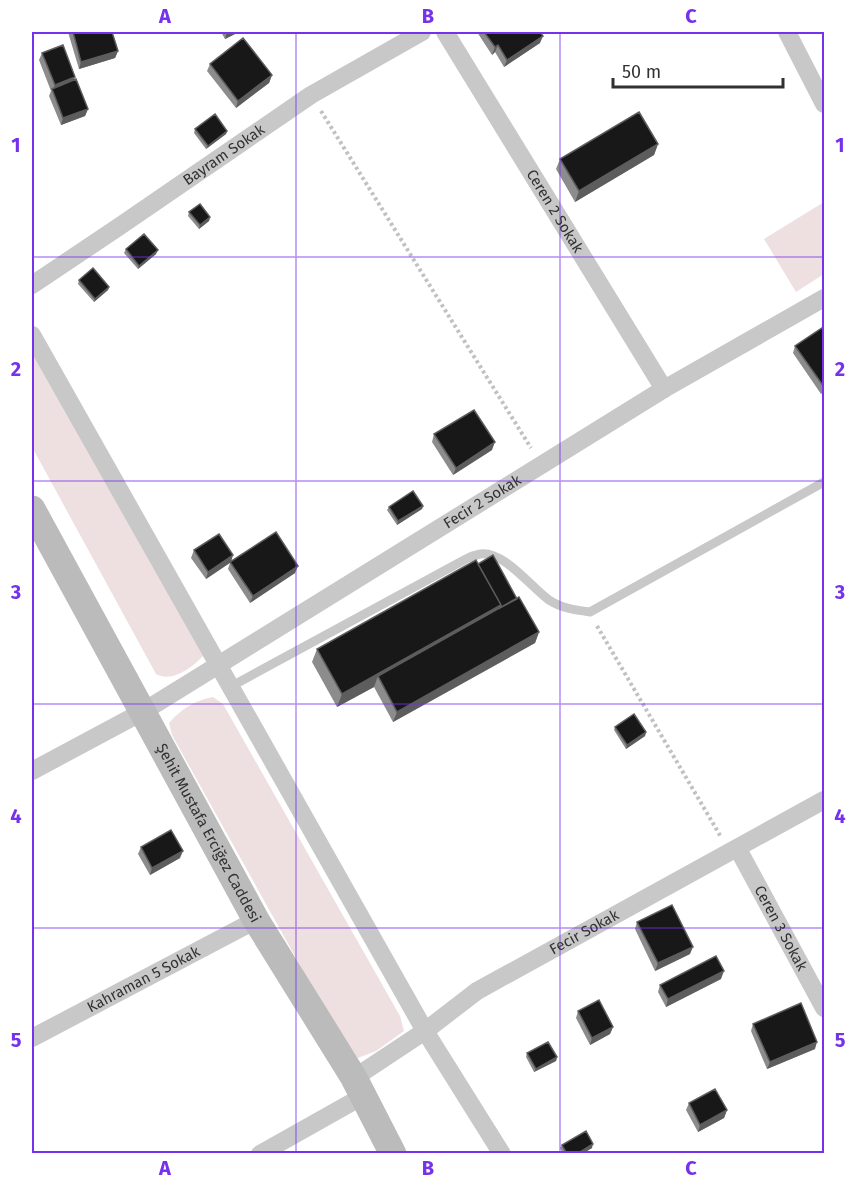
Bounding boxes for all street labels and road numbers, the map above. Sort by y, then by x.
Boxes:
street label: Bayram Sokak [180,120,268,189]
street label: Ceren 2 Sokak [522,166,587,256]
street label: Fecir 2 Sokak [440,471,525,532]
street label: Şehit Mustafa Erciğez Caddesi [153,740,265,926]
street label: Ceren 3 Sokak [750,882,811,974]
street label: Fecir Sokak [546,906,622,958]
street label: Kahraman 5 Sokak [84,942,203,1016]

